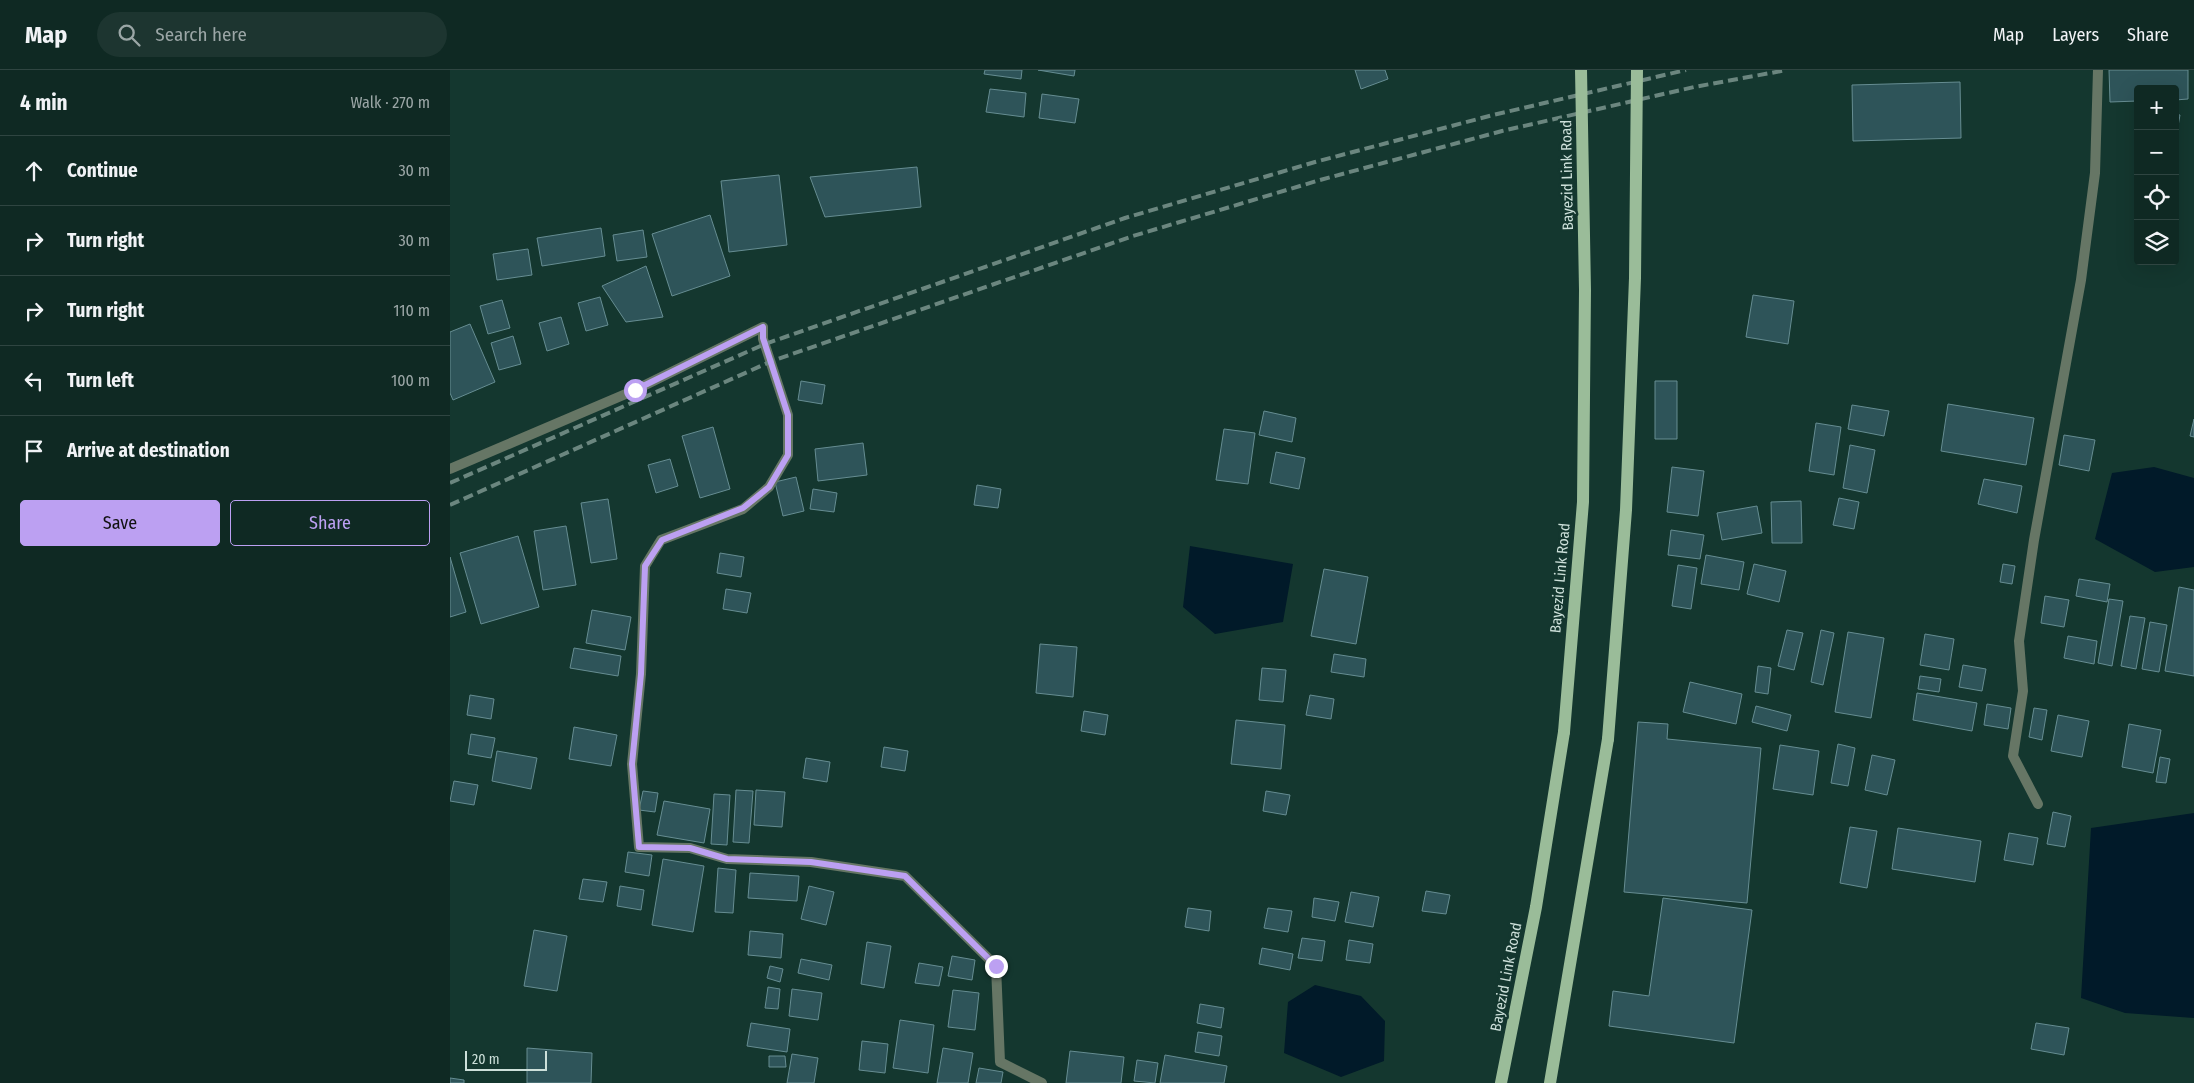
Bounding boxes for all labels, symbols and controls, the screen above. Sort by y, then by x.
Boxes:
search box [97,12,447,57]
text: Map [25,21,67,49]
icon: search [115,21,143,49]
text: Search here [155,23,247,46]
text: Map [1993,24,2024,46]
text: Layers [2052,24,2099,46]
text: Share [2127,24,2169,46]
map controls [2134,85,2179,265]
button: + [2134,85,2179,130]
text: 4 min [20,90,68,116]
text: Walk · 270 m [351,93,430,112]
street label: Bayezid Link Road [1557,120,1577,230]
button: − [2134,130,2179,175]
icon: ahead [20,157,48,185]
text: Continue [67,159,138,182]
text: 30 m [398,161,430,180]
button: locate [2134,175,2179,220]
button: layers [2134,220,2179,265]
icon: right [20,227,48,255]
text: Turn right [67,229,144,252]
text: 30 m [398,231,430,250]
icon: right [20,297,48,325]
text: Turn right [67,299,144,322]
text: 110 m [393,301,430,320]
icon: left [20,367,48,395]
text: Turn left [67,369,134,392]
text: 100 m [391,371,430,390]
route start [624,379,647,402]
icon: arrive [20,437,48,465]
text: Arrive at destination [67,439,230,462]
button: Save [20,500,220,546]
button: Share [230,500,430,546]
street label: Bayezid Link Road [1546,522,1574,634]
street label: Bayezid Link Road [1487,921,1525,1033]
route end [985,955,1008,978]
scale bar [465,1048,548,1071]
text: 20 m [472,1051,500,1068]

